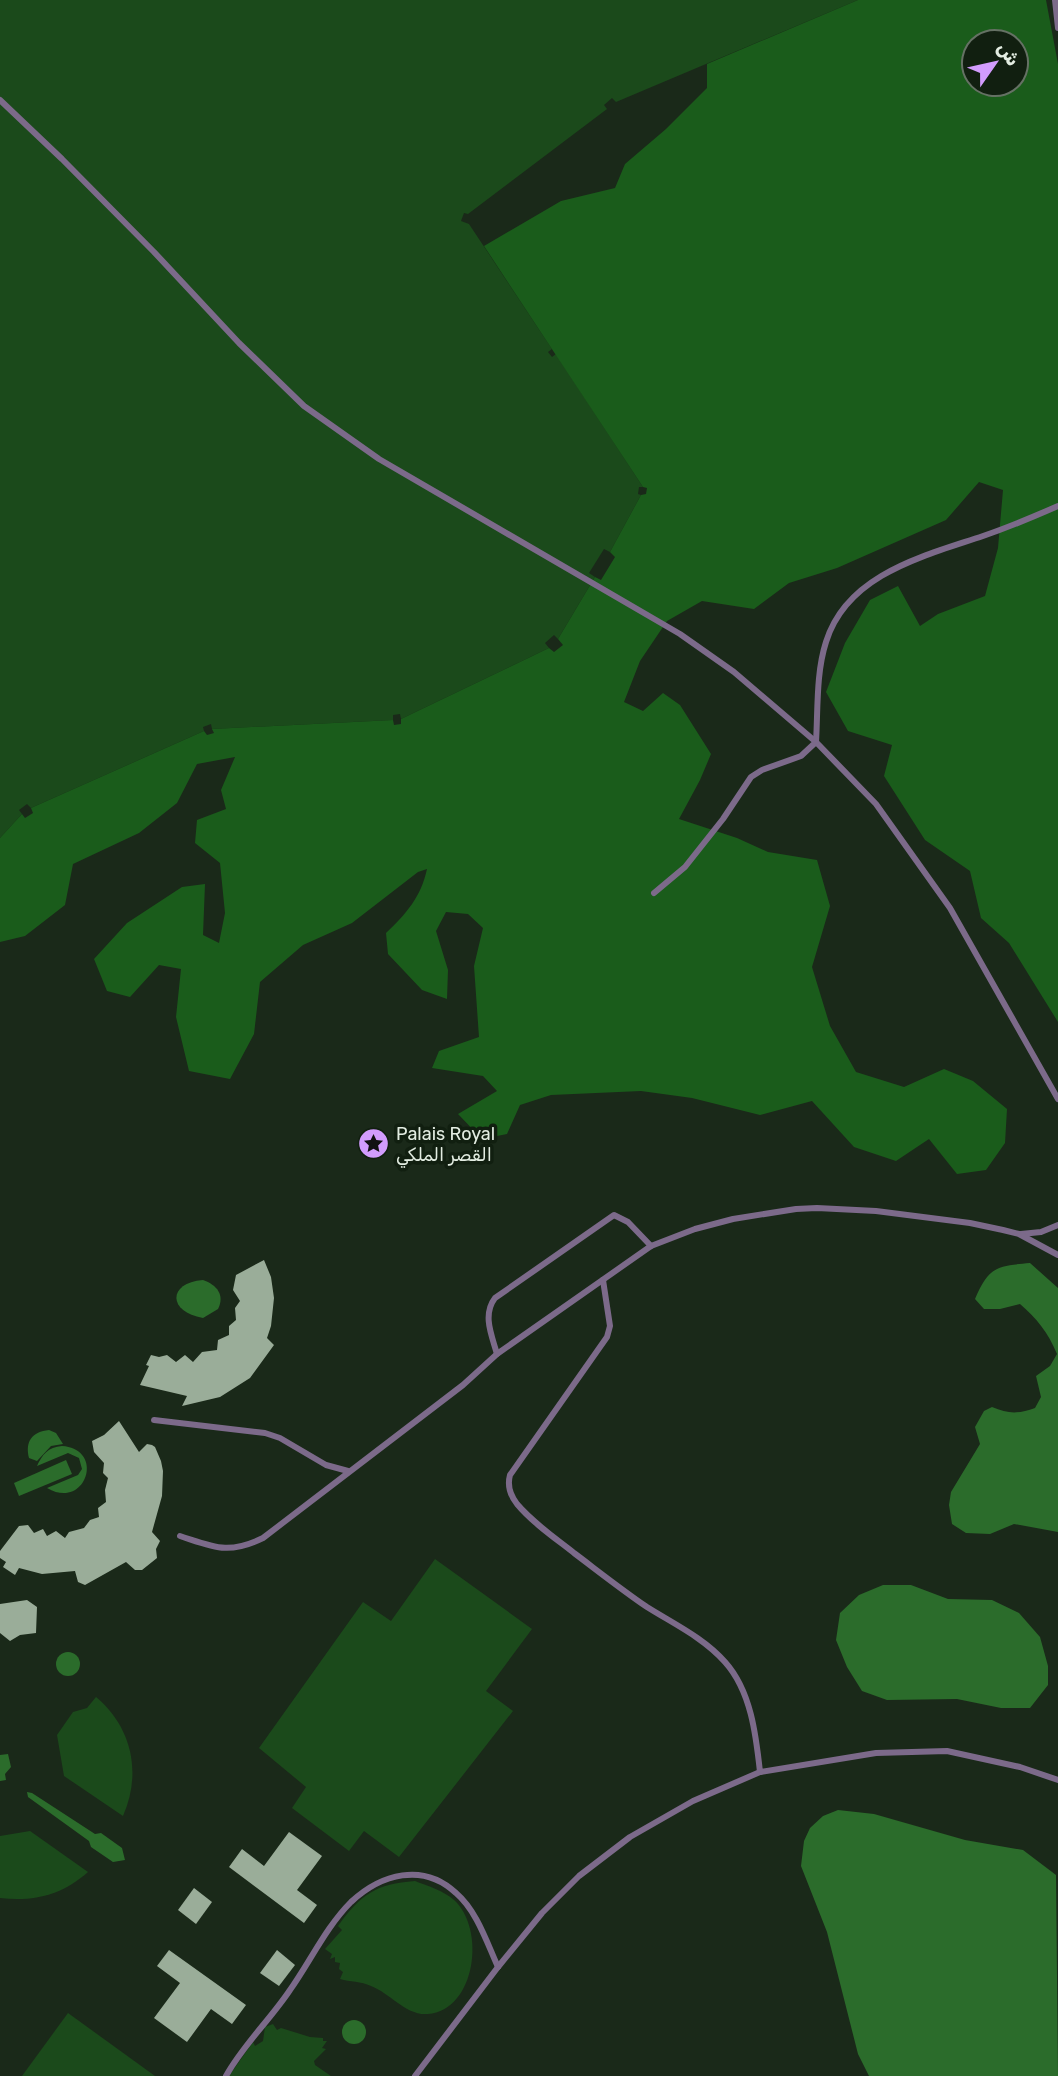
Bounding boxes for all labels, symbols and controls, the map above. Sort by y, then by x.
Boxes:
north arrow [960,28,1030,98]
text: ش [992,37,1025,70]
place label: Palais Royal القصر الملكي [396,1123,495,1168]
place icon: Palais Royal القصر الملكي [356,1127,390,1161]

